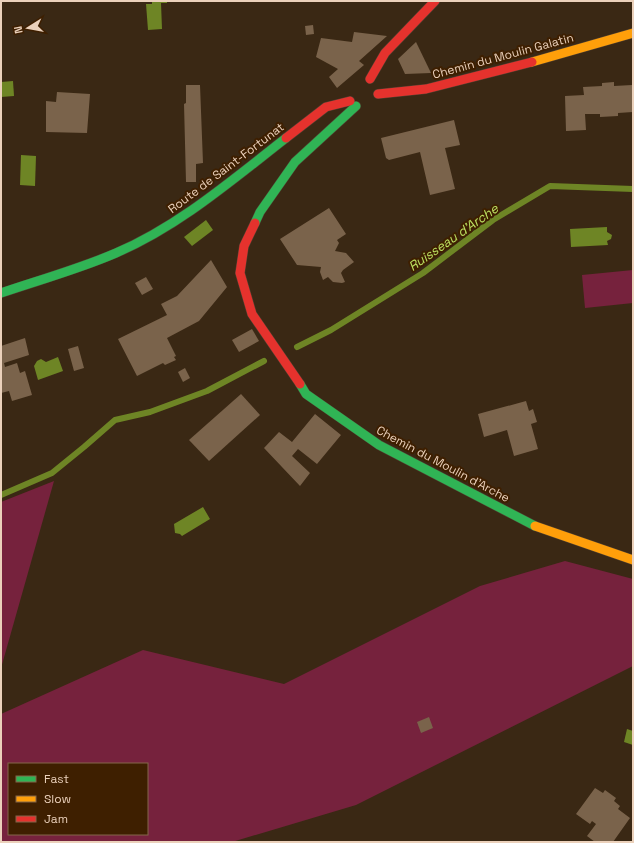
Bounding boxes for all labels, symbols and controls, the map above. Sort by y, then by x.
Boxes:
north arrow [8,8,48,48]
text: N [11,25,26,35]
street label: Chemin du Moulin Galatin [431,29,575,83]
street label: Route de Saint-Fortunat [165,119,287,217]
water label: Ruisseau d'Arche [405,199,503,275]
street label: Chemin du Moulin d'Arche [374,422,512,506]
legend [8,763,148,835]
text: Fast [44,771,69,787]
text: Slow [44,791,71,807]
text: Jam [44,811,68,827]

